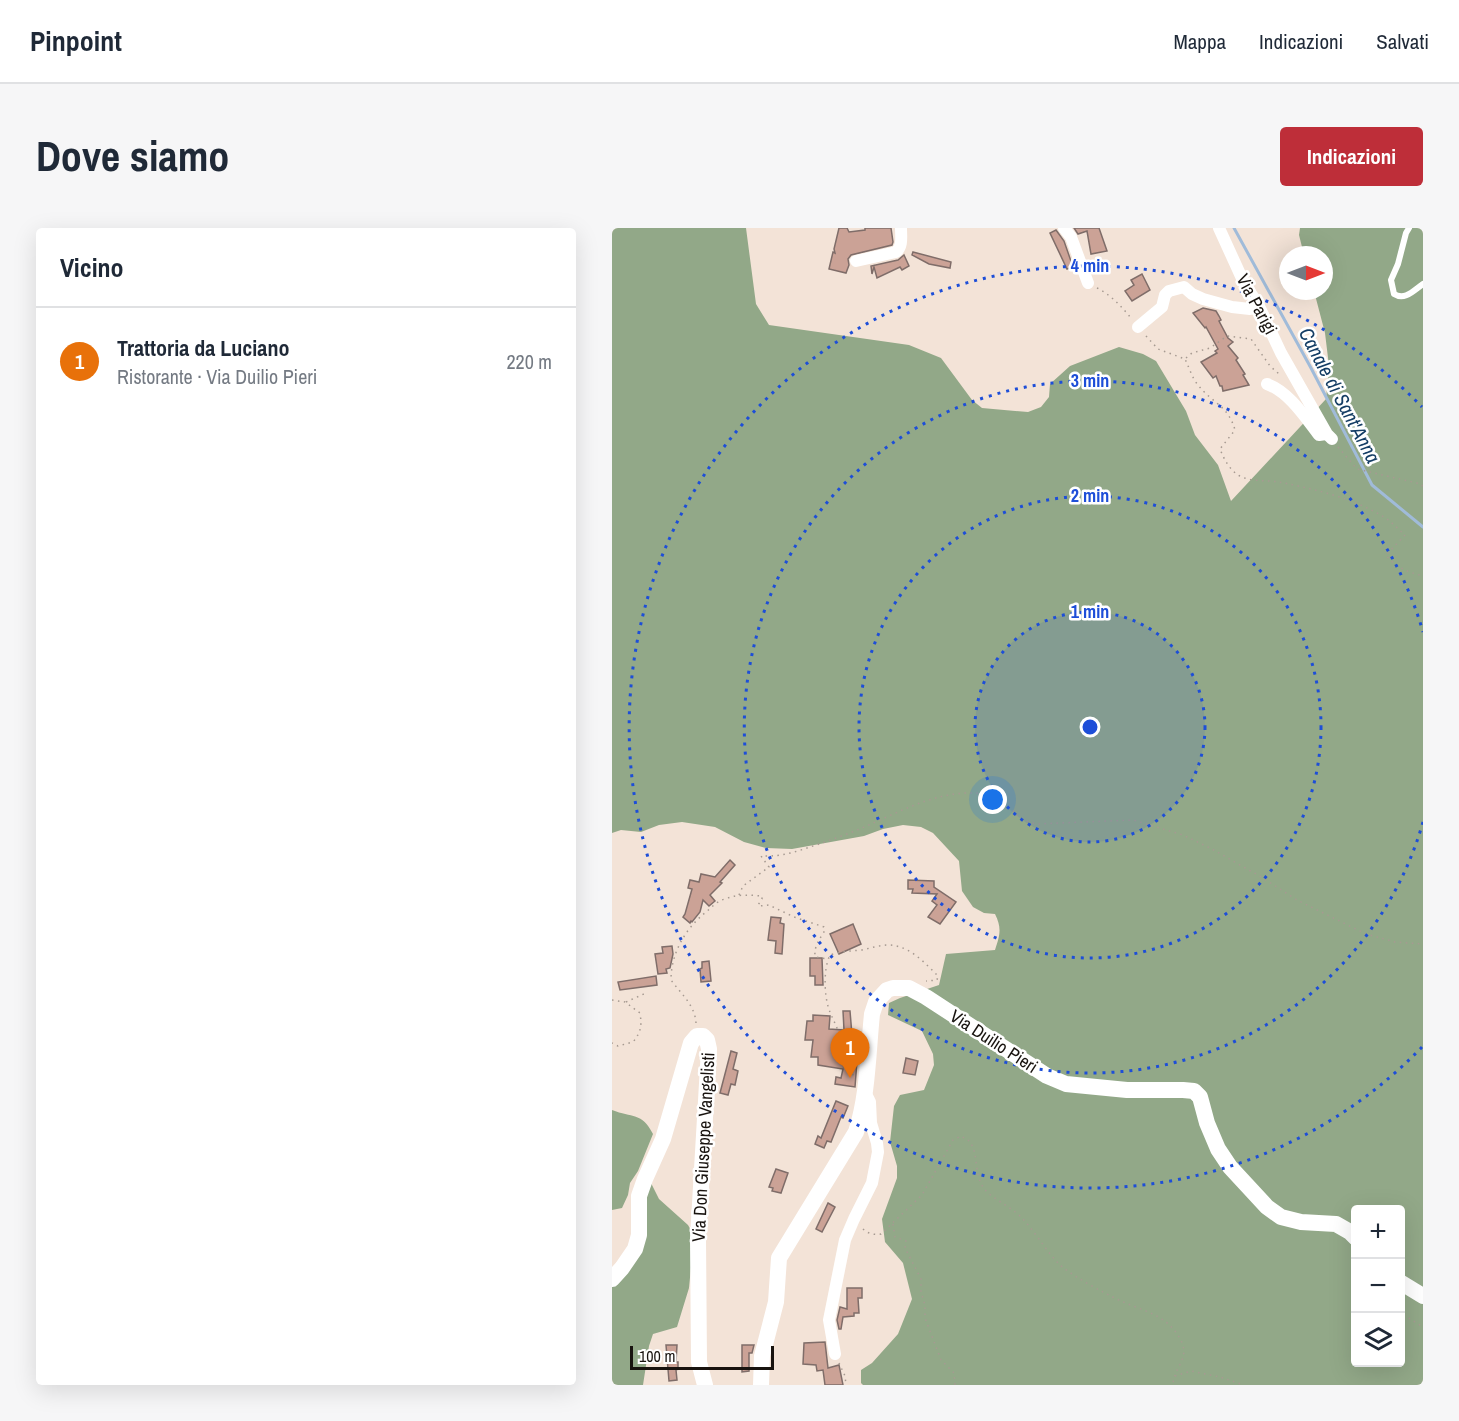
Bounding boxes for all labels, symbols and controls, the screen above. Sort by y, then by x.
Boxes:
text: Pinpoint [30,22,122,60]
text: Mappa [1173,27,1226,56]
text: Indicazioni [1259,27,1343,56]
text: Salvati [1376,27,1429,56]
button: Indicazioni [1280,127,1423,186]
text: Dove siamo [36,128,229,184]
north arrow [1279,246,1333,300]
text: Vicino [60,250,124,285]
text: 4 min [1071,253,1109,278]
street label: Via Parigi [1231,269,1283,339]
water label: Canale di Sant'Anna [1293,322,1387,468]
text: Trattoria da Luciano [117,333,289,363]
text: 1 [75,348,84,375]
text: 220 m [506,348,552,375]
text: Ristorante · Via Duilio Pieri [117,363,317,390]
text: 3 min [1071,368,1109,393]
text: 2 min [1071,483,1109,508]
text: 1 min [1071,599,1109,624]
centre of rings [1080,717,1100,737]
your location [978,785,1007,814]
street label: Via Duilio Pieri [945,1003,1043,1079]
pin: 1 [830,1028,870,1078]
street label: Via Don Giuseppe Vangelisti [686,1052,720,1242]
map controls [1351,1205,1405,1367]
button: + [1351,1205,1405,1259]
button: − [1351,1259,1405,1313]
button: layers [1351,1313,1405,1367]
scale bar [630,1343,774,1370]
text: 100 m [639,1345,675,1367]

